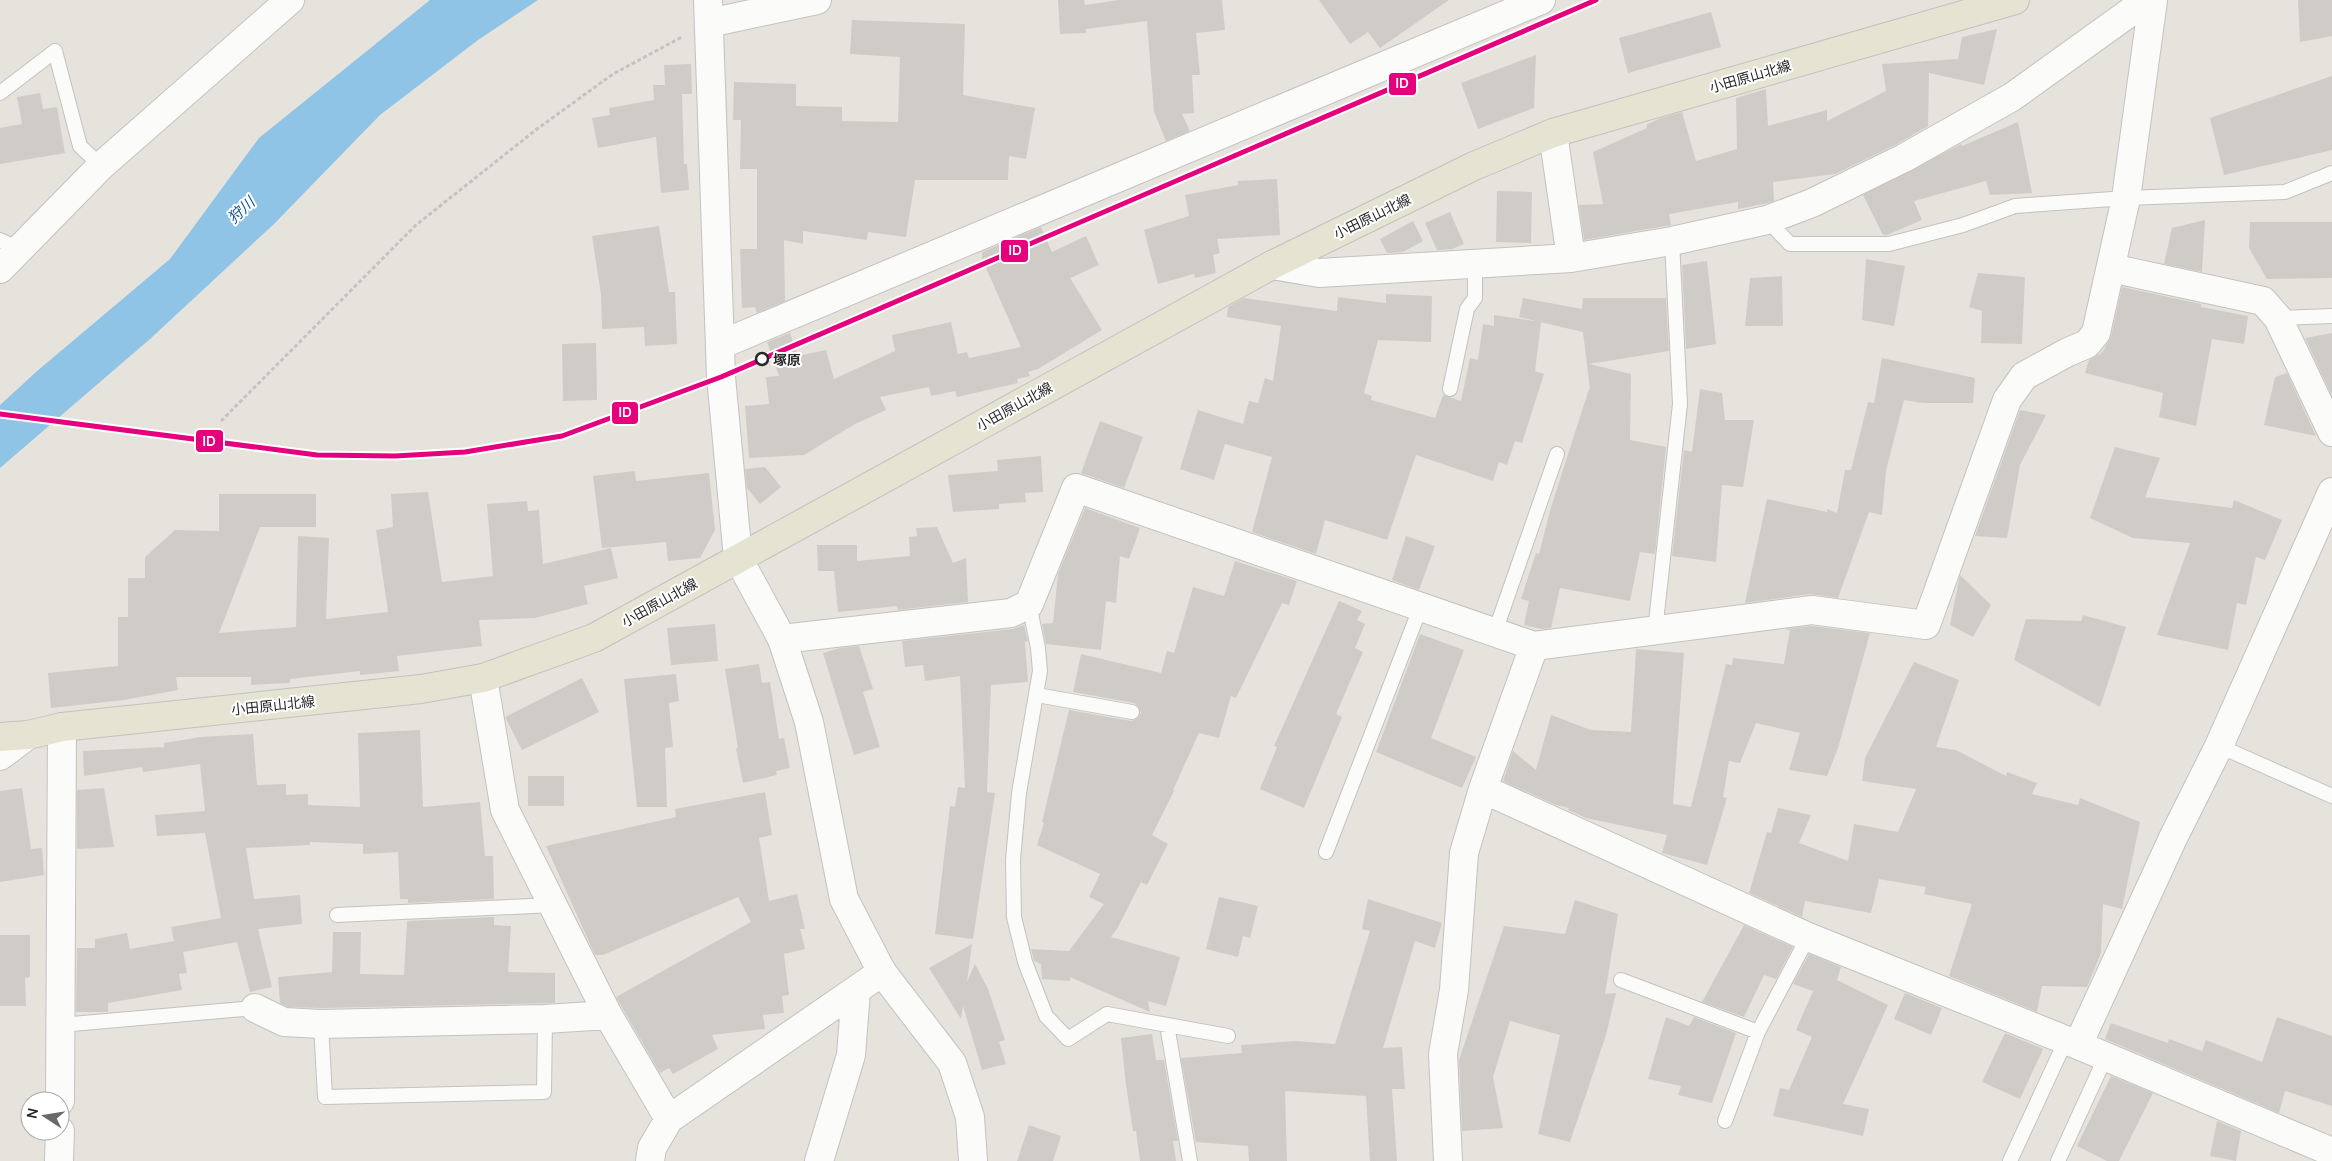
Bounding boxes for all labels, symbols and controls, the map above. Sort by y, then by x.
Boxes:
street label: 小田原山北線 [1707,55,1793,97]
line badge: ID [1388,72,1417,96]
text: ID [1395,73,1409,92]
street label: 小田原山北線 [1330,189,1414,243]
water label: 狩川 [223,191,261,228]
line badge: ID [1000,239,1029,263]
text: ID [1008,240,1022,259]
place label: 塚原 [773,350,801,369]
marker: 塚原 [755,352,769,366]
street label: 小田原山北線 [973,377,1055,435]
line badge: ID [611,401,639,425]
text: ID [618,402,632,421]
line badge: ID [195,429,224,453]
text: ID [202,431,216,450]
street label: 小田原山北線 [618,573,700,631]
street label: 小田原山北線 [230,691,316,719]
north arrow [20,1091,70,1141]
text: N [21,1106,42,1120]

